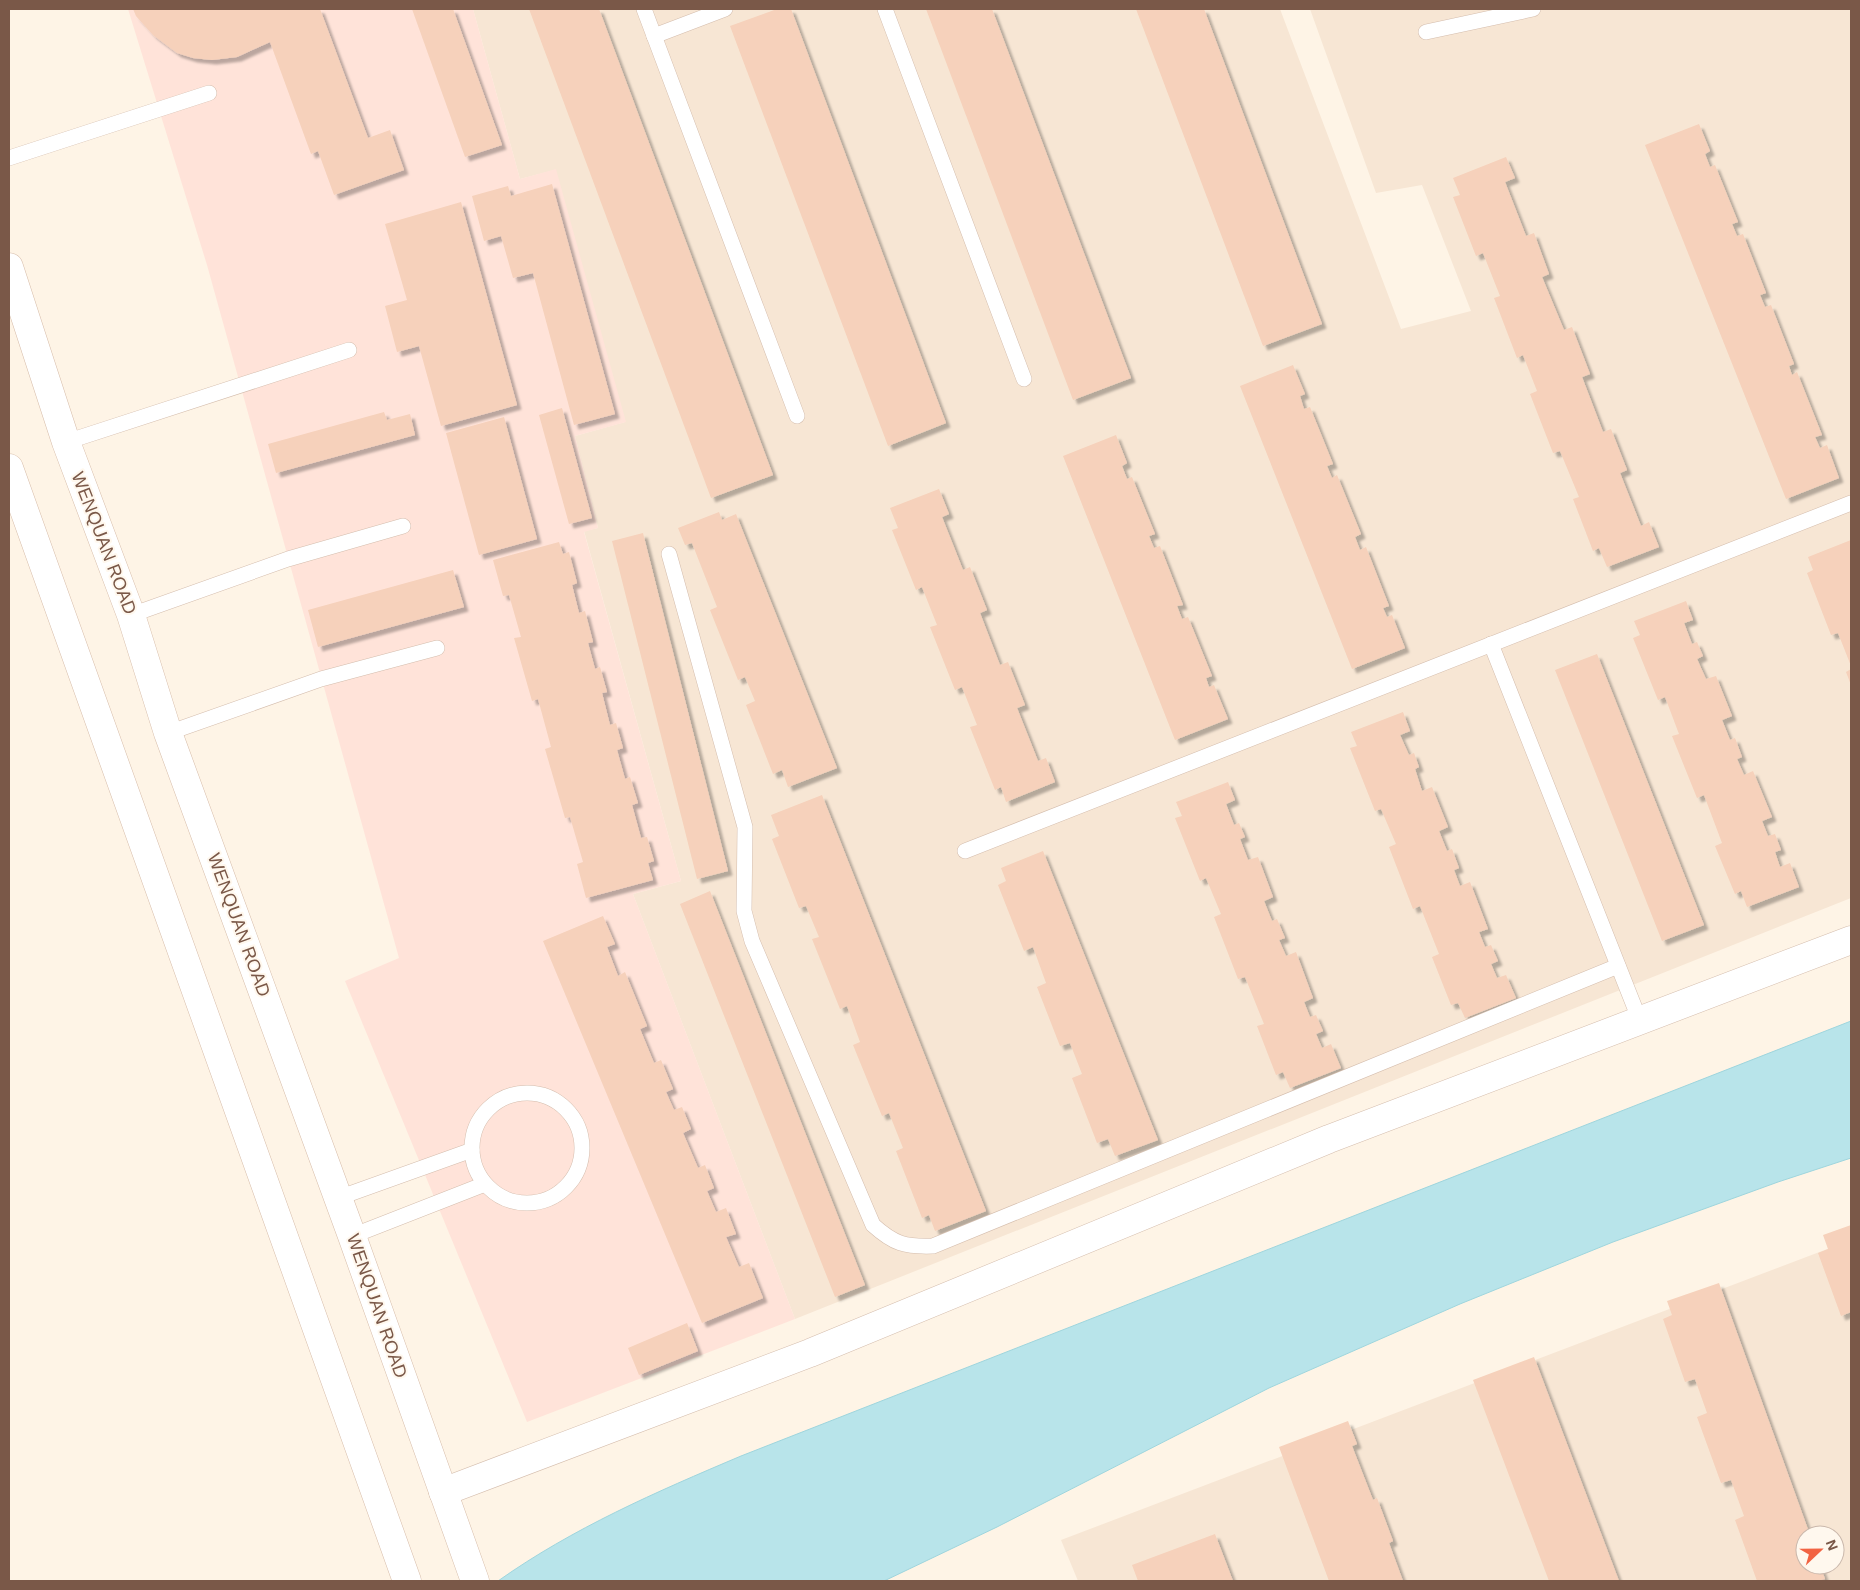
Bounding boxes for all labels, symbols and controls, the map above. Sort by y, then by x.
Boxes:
street label: WENQUAN ROAD [68,469,140,617]
street label: WENQUAN ROAD [204,851,274,999]
street label: WENQUAN ROAD [343,1231,411,1381]
north arrow [1795,1525,1845,1575]
text: N [1823,1537,1841,1553]

